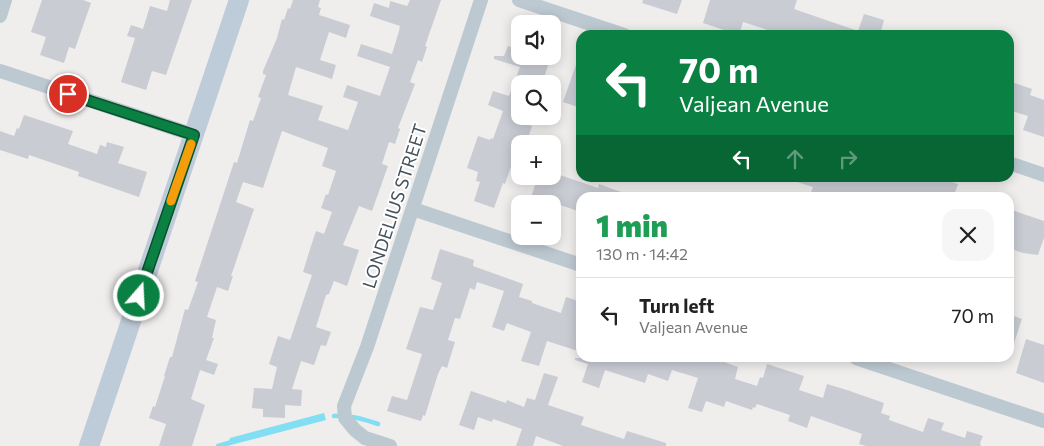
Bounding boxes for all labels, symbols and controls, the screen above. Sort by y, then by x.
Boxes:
map controls [511,15,561,245]
button: sound [511,15,561,65]
text: 70 m [679,47,759,90]
icon: left [596,50,661,115]
pin [47,73,89,115]
button: search [511,75,561,125]
icon: arrive [54,80,82,108]
text: Valjean Avenue [679,90,829,117]
street label: LONDELIUS STREET [357,121,431,291]
button: + [511,135,561,185]
icon: left [728,145,756,173]
icon: ahead [781,145,809,173]
icon: right [834,145,862,173]
button: − [511,195,561,245]
text: 1 min [596,206,668,243]
button: close [942,209,994,261]
text: 130 m · 14:42 [596,244,688,263]
position arrow [112,269,164,321]
text: Turn left [639,294,714,317]
icon: left [596,301,624,329]
text: 70 m [951,304,994,327]
text: Valjean Avenue [639,317,748,336]

